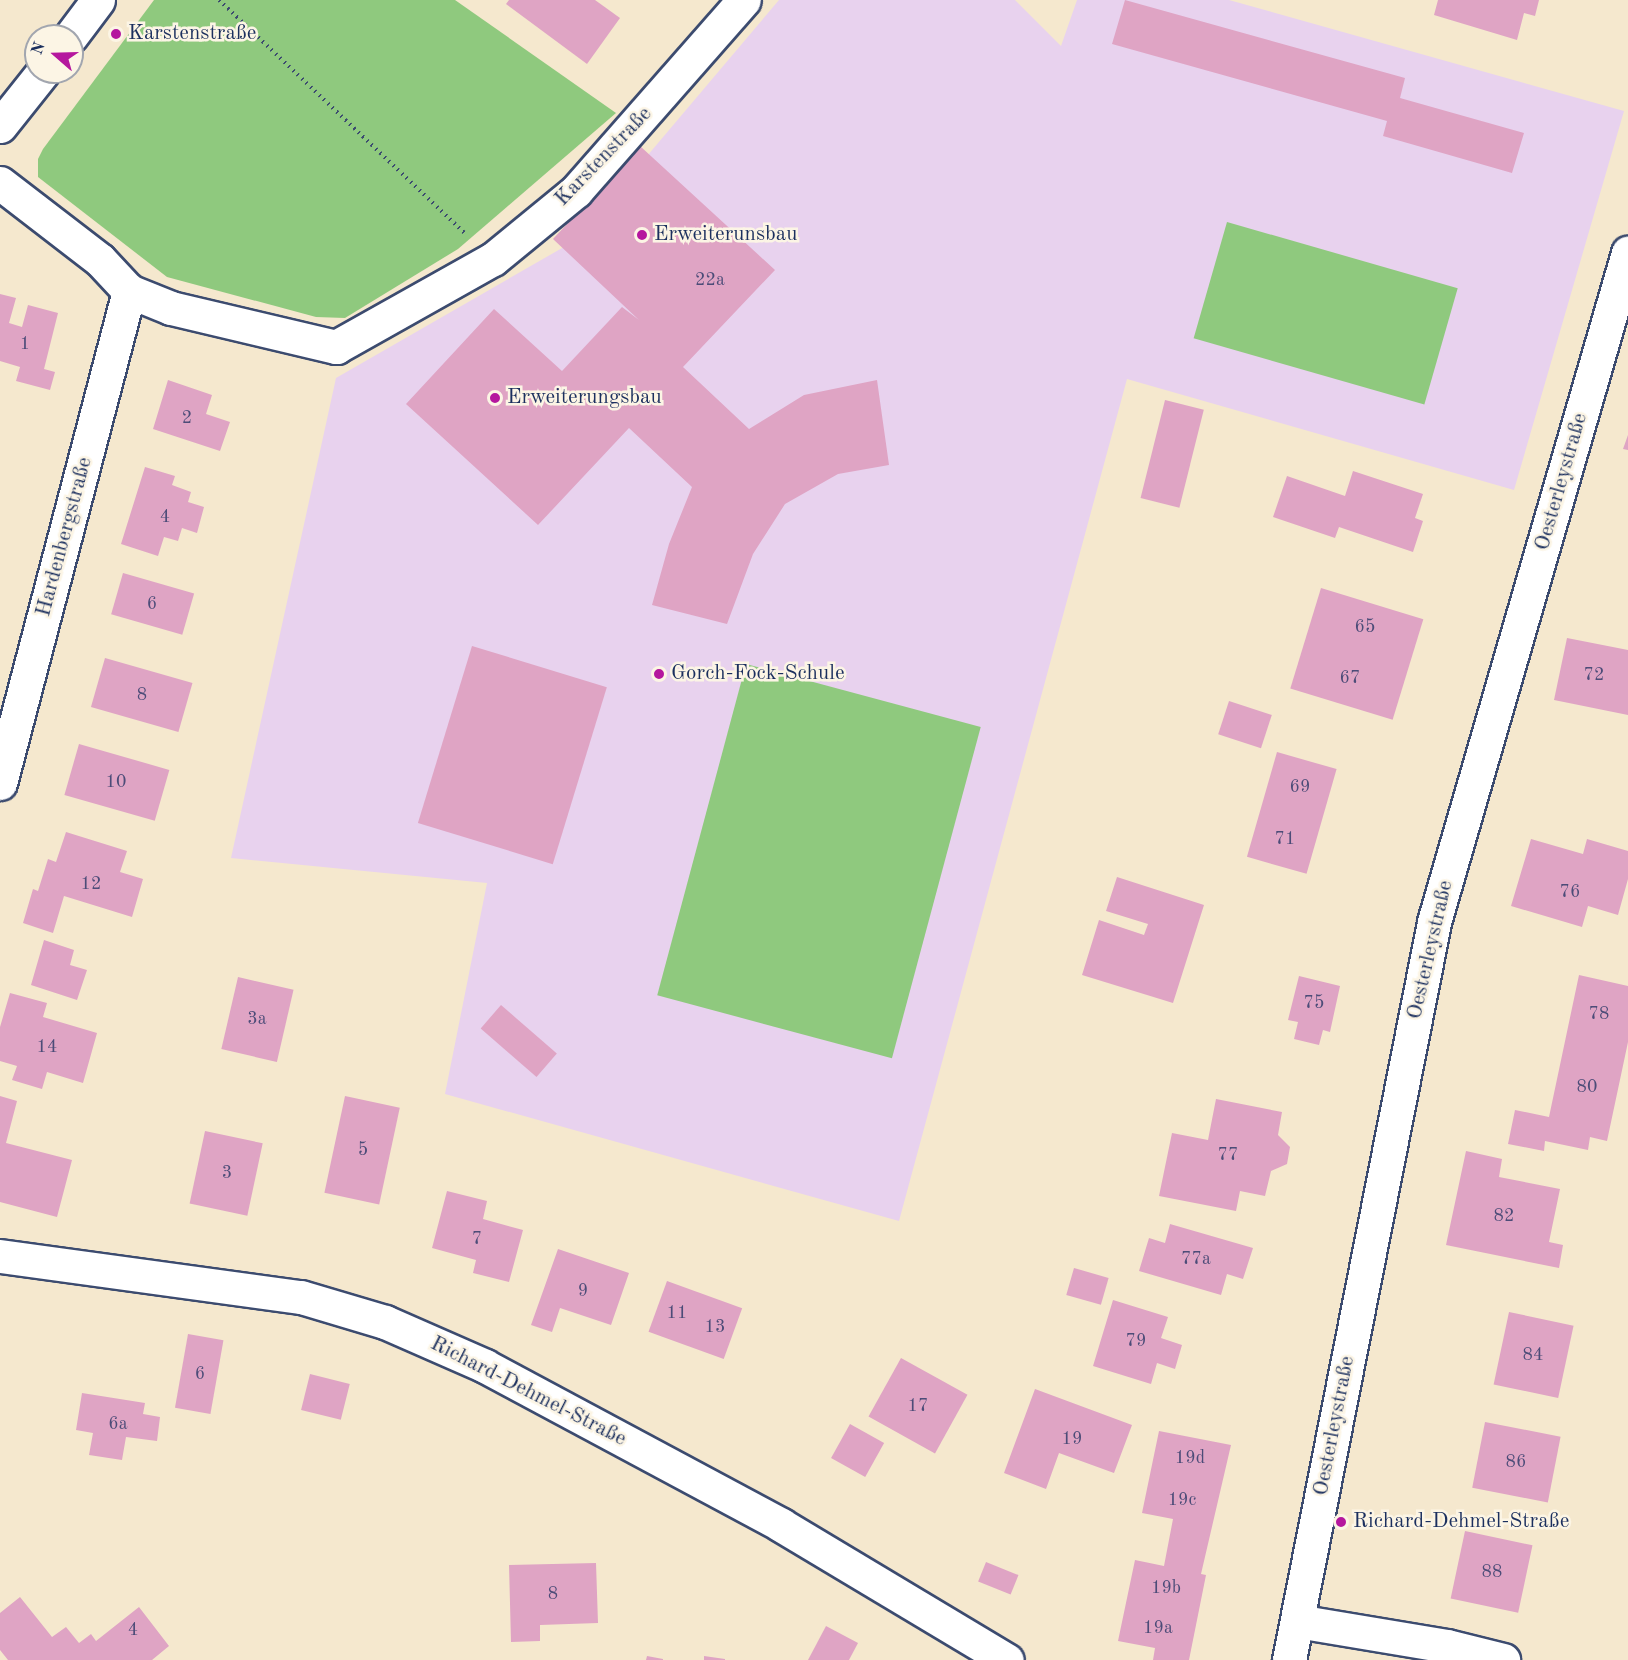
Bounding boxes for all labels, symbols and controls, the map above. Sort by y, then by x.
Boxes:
place label: Karstenstraße [128,21,256,47]
north arrow [24,24,84,84]
marker: Karstenstraße [109,27,123,41]
text: N [29,40,49,57]
street label: Karstenstraße [550,102,658,212]
place label: Erweiterunsbau [654,222,797,248]
marker: Erweiterunsbau [635,228,649,242]
house number: 22a [695,269,725,291]
house number: 1 [20,333,30,355]
place label: Erweiterungsbau [507,385,662,411]
marker: Erweiterungsbau [488,391,502,405]
house number: 2 [182,407,192,429]
street label: Oesterleystraße [1530,410,1594,554]
street label: Hardenbergstraße [32,455,98,619]
house number: 4 [160,506,170,528]
house number: 6 [147,593,157,615]
house number: 65 [1355,616,1375,638]
place label: Gorch-Fock-Schule [671,661,845,687]
house number: 72 [1584,664,1604,686]
marker: Gorch-Fock-Schule [652,667,666,681]
house number: 67 [1340,667,1360,689]
house number: 8 [137,684,147,706]
house number: 10 [106,771,126,793]
house number: 69 [1290,776,1310,798]
house number: 71 [1275,828,1295,850]
house number: 12 [81,873,101,895]
street label: Oesterleystraße [1403,878,1459,1022]
house number: 76 [1560,881,1580,903]
house number: 75 [1304,992,1324,1014]
house number: 78 [1589,1003,1609,1025]
house number: 3a [247,1008,267,1030]
house number: 14 [37,1036,57,1058]
house number: 80 [1577,1076,1597,1098]
house number: 5 [358,1139,368,1161]
house number: 77 [1218,1144,1238,1166]
house number: 3 [222,1162,232,1184]
house number: 82 [1494,1205,1514,1227]
house number: 7 [472,1228,482,1250]
house number: 77a [1181,1248,1211,1270]
house number: 9 [578,1280,588,1302]
house number: 11 [667,1302,687,1324]
house number: 13 [705,1316,725,1338]
house number: 79 [1126,1330,1146,1352]
street label: Richard-Dehmel-Straße [426,1332,630,1452]
house number: 84 [1523,1344,1543,1366]
street label: Oesterleystraße [1309,1354,1361,1498]
house number: 6 [195,1363,205,1385]
house number: 17 [908,1395,928,1417]
house number: 6a [108,1413,128,1435]
house number: 19 [1062,1428,1082,1450]
house number: 19d [1175,1447,1205,1469]
house number: 86 [1506,1451,1526,1473]
house number: 19c [1168,1489,1196,1511]
place label: Richard-Dehmel-Straße [1353,1509,1569,1535]
marker: Richard-Dehmel-Straße [1334,1515,1348,1529]
house number: 88 [1482,1561,1502,1583]
house number: 19b [1151,1577,1181,1599]
house number: 8 [548,1583,558,1605]
house number: 19a [1143,1617,1173,1639]
house number: 4 [128,1619,138,1641]

